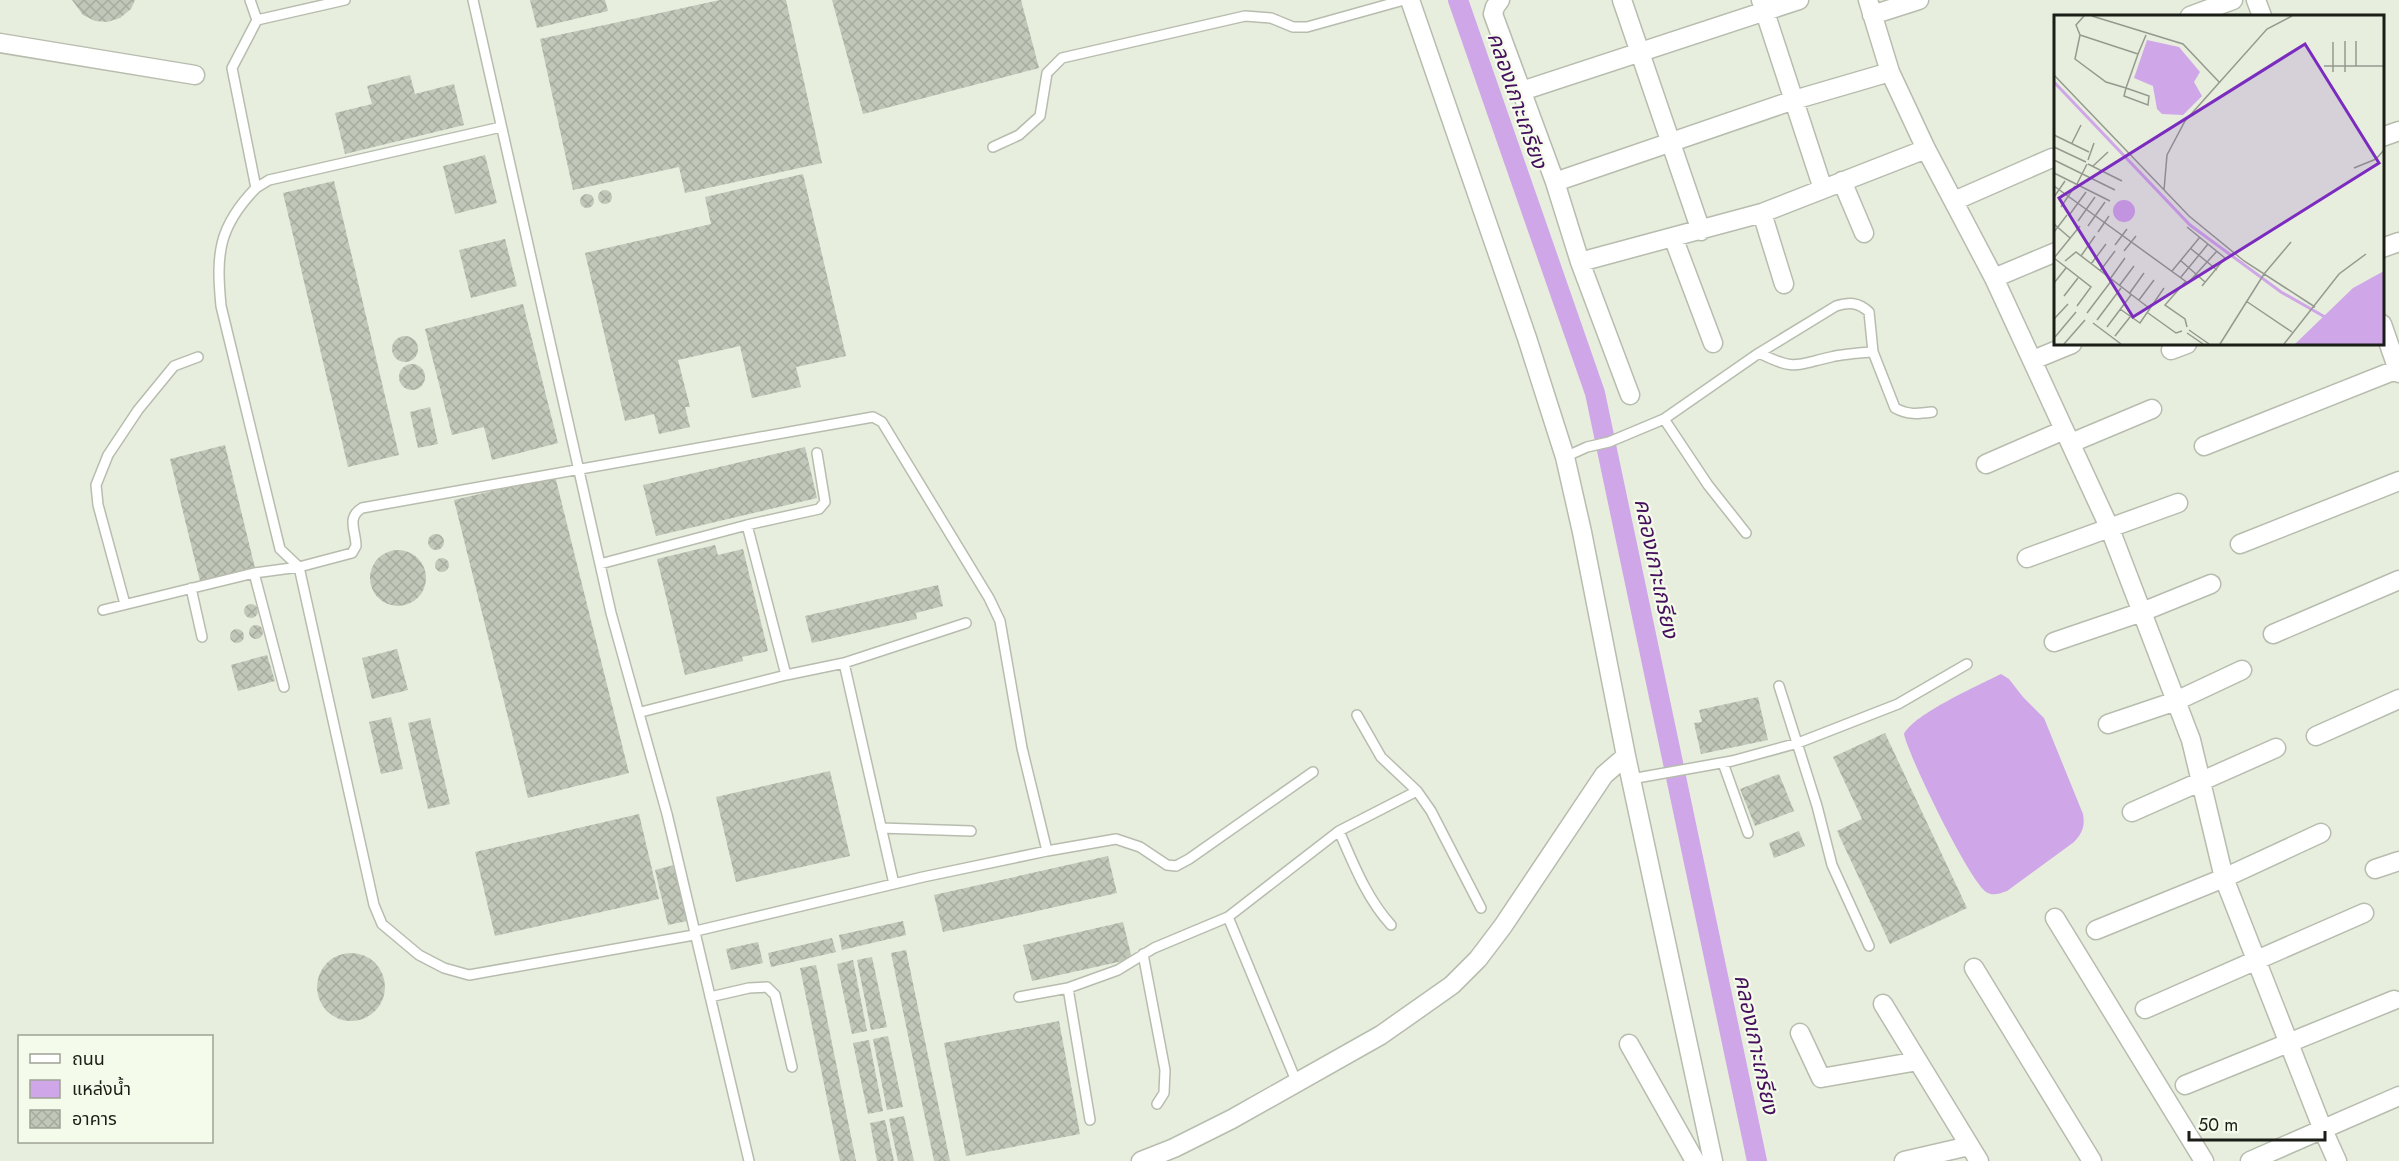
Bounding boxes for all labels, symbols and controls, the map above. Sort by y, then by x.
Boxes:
inset map [2054,15,2384,345]
water label: คลองเกาะเกรียง [1480,28,1557,173]
water label: คลองเกาะเกรียง [1627,495,1688,642]
water label: คลองเกาะเกรียง [1727,971,1788,1118]
legend [18,1035,213,1143]
text: ถนน [72,1046,105,1072]
text: แหล่งน้ำ [72,1076,131,1102]
scale bar [2189,1104,2326,1142]
text: อาคาร [72,1106,117,1132]
text: 50 m [2198,1112,2238,1138]

